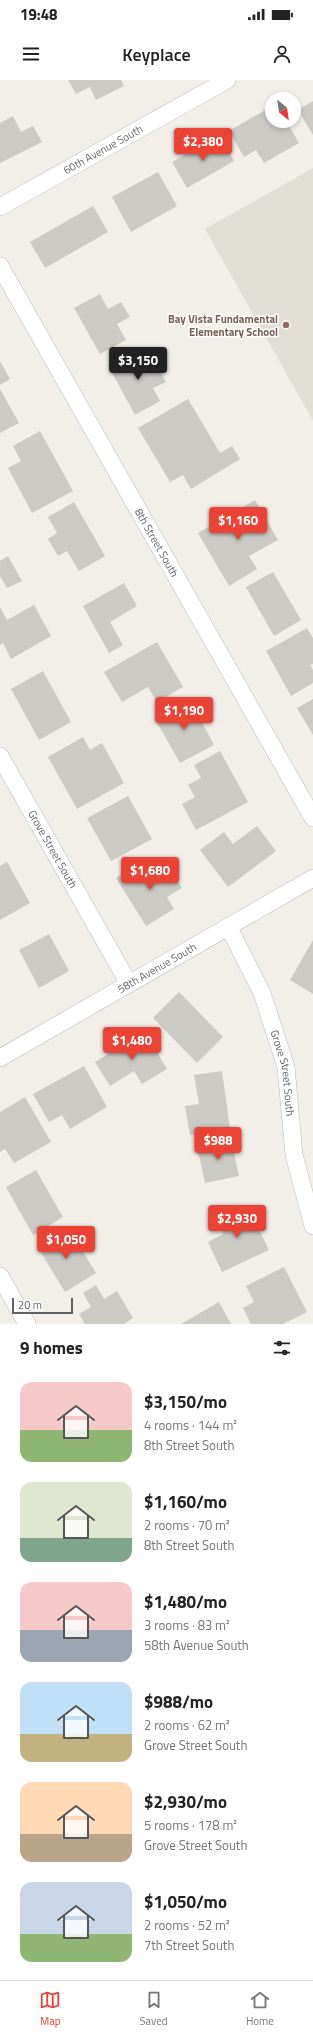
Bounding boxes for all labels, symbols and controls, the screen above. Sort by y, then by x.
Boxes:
text: 19:48 [20,3,57,26]
text: Keyplace [122,41,191,68]
icon: menu [20,43,42,65]
icon: person [271,43,293,65]
north arrow [265,92,301,128]
map controls [265,92,301,128]
street label: 60th Avenue South [60,121,146,178]
pin: $2,380 [170,128,236,162]
text: $2,380 [183,131,223,151]
place label: Bay Vista Fundamental Elementary School [168,311,278,340]
marker: Bay Vista Fundamental Elementary School [281,320,291,330]
pin: $3,150 [105,347,171,381]
text: $3,150 [118,350,158,370]
street label: 8th Street South [131,505,183,580]
pin: $1,160 [205,507,271,541]
text: $1,160 [218,510,258,530]
pin: $1,190 [151,697,217,731]
text: $1,190 [164,700,204,720]
street label: Grove Street South [24,807,81,891]
pin: $1,680 [117,857,183,891]
text: $1,680 [130,860,170,880]
street label: 58th Avenue South [114,939,199,997]
pin: $1,480 [99,1027,165,1061]
street label: Grove Street South [267,1028,298,1117]
text: $1,480 [112,1030,152,1050]
pin: $988 [194,1127,242,1161]
text: $988 [203,1130,233,1150]
pin: $2,930 [204,1205,270,1239]
text: $2,930 [217,1208,257,1228]
pin: $1,050 [33,1226,99,1260]
text: $1,050 [46,1229,86,1249]
scale bar [12,1296,73,1315]
text: 20 m [18,1297,42,1313]
text: 9 homes [20,1335,83,1361]
icon: filters [271,1337,293,1359]
text: $3,150/mo [144,1389,227,1415]
icon: home [52,1398,100,1446]
text: 4 rooms · 144 m² [144,1415,237,1435]
text: 8th Street South [144,1435,234,1455]
text: $1,160/mo [144,1489,227,1515]
icon: home [52,1498,100,1546]
text: 2 rooms · 70 m² [144,1515,230,1535]
text: 8th Street South [144,1535,234,1555]
text: $1,480/mo [144,1589,227,1615]
icon: home [52,1598,100,1646]
text: 3 rooms · 83 m² [144,1615,230,1635]
text: 58th Avenue South [144,1635,249,1655]
text: $988/mo [144,1689,213,1715]
icon: home [52,1698,100,1746]
text: 2 rooms · 62 m² [144,1715,230,1735]
text: Grove Street South [144,1735,247,1755]
text: $2,930/mo [144,1789,227,1815]
icon: home [52,1798,100,1846]
text: 5 rooms · 178 m² [144,1815,237,1835]
text: Grove Street South [144,1835,247,1855]
text: $1,050/mo [144,1889,227,1915]
icon: home [52,1898,100,1946]
text: 2 rooms · 52 m² [144,1915,230,1935]
text: 7th Street South [144,1935,234,1955]
tab: Map [39,1989,61,2029]
tab: Saved [140,1989,168,2029]
tab: Home [246,1989,274,2029]

